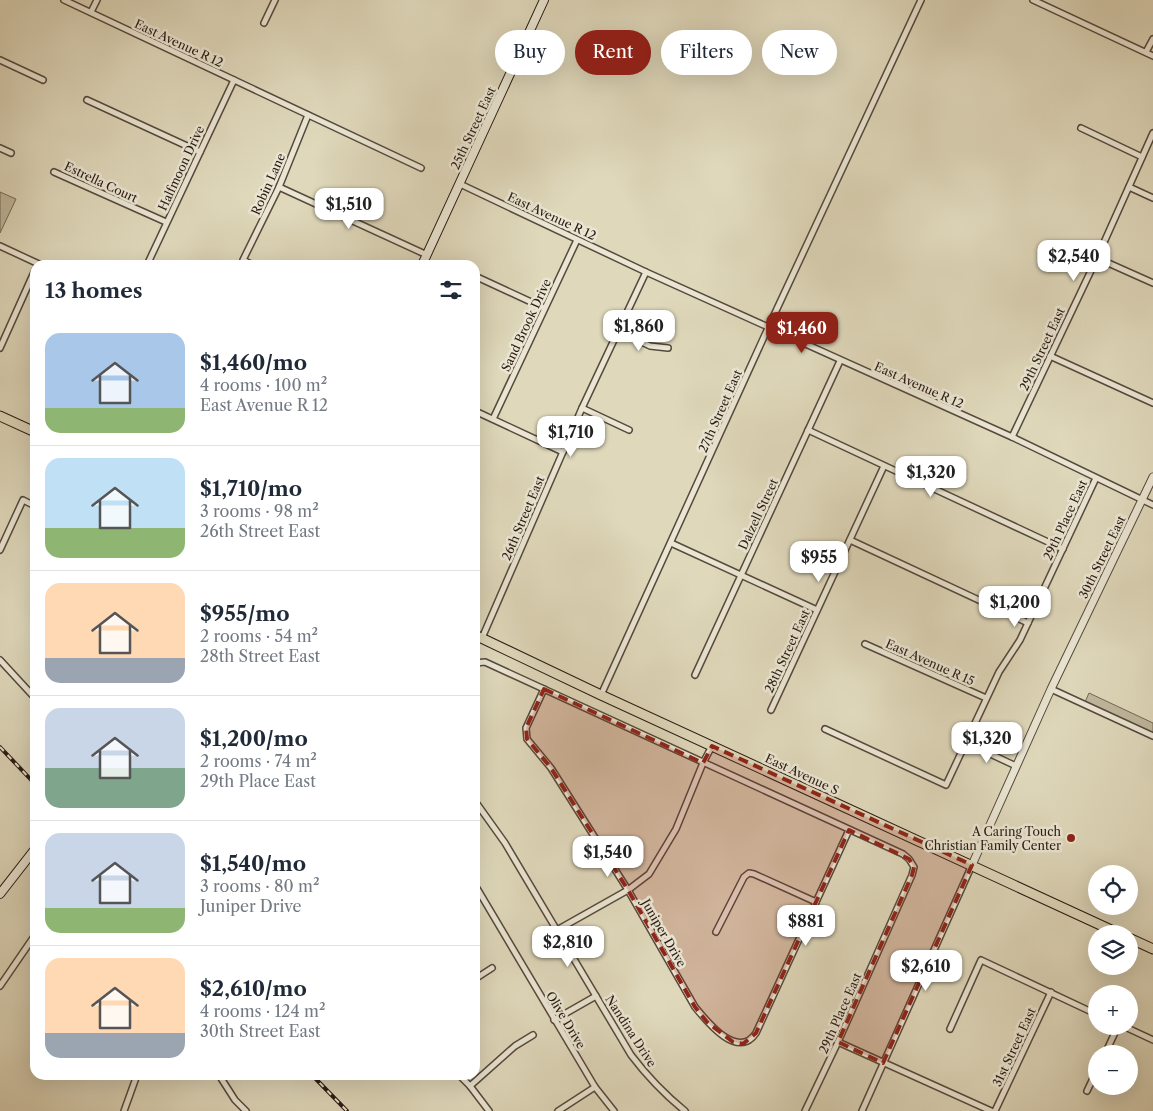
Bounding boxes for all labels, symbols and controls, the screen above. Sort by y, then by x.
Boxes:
street label: East Avenue R 12 [132,16,226,70]
chip: Buy [495,30,565,75]
chip: Rent [575,30,651,75]
chip: Filters [661,30,752,75]
chip: New [762,30,837,75]
street label: 25th Street East [447,84,499,172]
street label: Halfmoon Drive [155,123,207,213]
street label: Robin Lane [248,151,288,217]
street label: Estrella Court [62,158,141,206]
pin: $1,510 [308,188,390,230]
street label: East Avenue R 12 [505,189,599,243]
text: $1,510 [326,194,372,214]
pin: $2,540 [1033,240,1115,282]
text: $2,540 [1048,246,1100,266]
icon: filters [437,276,465,304]
street label: Sand Brook Drive [498,276,554,374]
text: 13 homes [45,278,143,303]
street label: 29th Street East [1016,304,1068,393]
pin: $1,860 [598,310,680,352]
pin: $1,460 [761,312,843,354]
text: $1,860 [614,316,664,336]
text: $1,460 [777,318,827,338]
text: $1,460/mo [200,350,307,375]
icon: home [85,353,145,413]
street label: East Avenue R 12 [872,359,966,411]
street label: 27th Street East [695,367,745,455]
text: 4 rooms · 100 m² [200,375,327,395]
text: East Avenue R 12 [200,395,328,415]
pin: $1,710 [530,416,612,458]
text: $1,710 [548,422,594,442]
pin: $1,320 [890,456,972,498]
text: $1,320 [906,462,956,482]
street label: 26th Street East [498,473,548,562]
street label: Dalzell Street [735,475,781,552]
text: $1,710/mo [200,476,302,501]
street label: 29th Place East [1040,477,1090,563]
icon: home [85,478,145,538]
text: 3 rooms · 98 m² [200,501,319,521]
street label: 30th Street East [1075,512,1129,601]
text: 26th Street East [200,521,320,541]
pin: $955 [789,540,849,583]
text: $955 [801,547,837,567]
pin: $1,200 [974,586,1056,628]
text: $1,200 [990,592,1040,612]
text: $955/mo [200,601,290,626]
icon: home [85,603,145,663]
street label: 28th Street East [761,606,813,695]
text: 2 rooms · 54 m² [200,626,318,646]
street label: East Avenue R 15 [883,636,977,688]
text: 28th Street East [200,646,320,666]
pin: $1,320 [946,722,1028,764]
text: $1,200/mo [200,726,308,751]
icon: home [85,728,145,788]
text: $1,320 [962,728,1012,748]
street label: East Avenue S [763,750,841,798]
text: 2 rooms · 74 m² [200,751,317,771]
text: 29th Place East [200,771,316,791]
place label: A Caring Touch Christian Family Center [924,824,1061,853]
marker: A Caring Touch Christian Family Center [1065,832,1077,844]
pin: $1,540 [567,836,649,878]
text: $1,540 [583,842,633,862]
text: $1,540/mo [200,851,306,876]
icon: home [85,853,145,913]
map controls [1088,865,1138,1095]
button: locate [1088,865,1138,915]
text: 3 rooms · 80 m² [200,876,319,896]
street label: Juniper Drive [638,895,690,970]
text: Juniper Drive [200,896,301,916]
pin: $881 [776,904,836,947]
text: $881 [788,911,824,931]
button: layers [1088,925,1138,975]
pin: $2,810 [527,926,609,968]
text: $2,810 [543,932,593,952]
pin: $2,610 [885,950,967,992]
text: $2,610 [901,956,951,976]
street label: 29th Place East [815,970,865,1056]
text: $2,610/mo [200,976,307,1001]
icon: home [85,978,145,1038]
button: + [1088,985,1138,1035]
street label: Olive Drive [543,989,589,1052]
street label: Nandina Drive [602,992,660,1070]
text: 4 rooms · 124 m² [200,1001,325,1021]
street label: 31st Street East [989,1004,1039,1089]
text: 30th Street East [200,1021,321,1041]
button: − [1088,1045,1138,1095]

